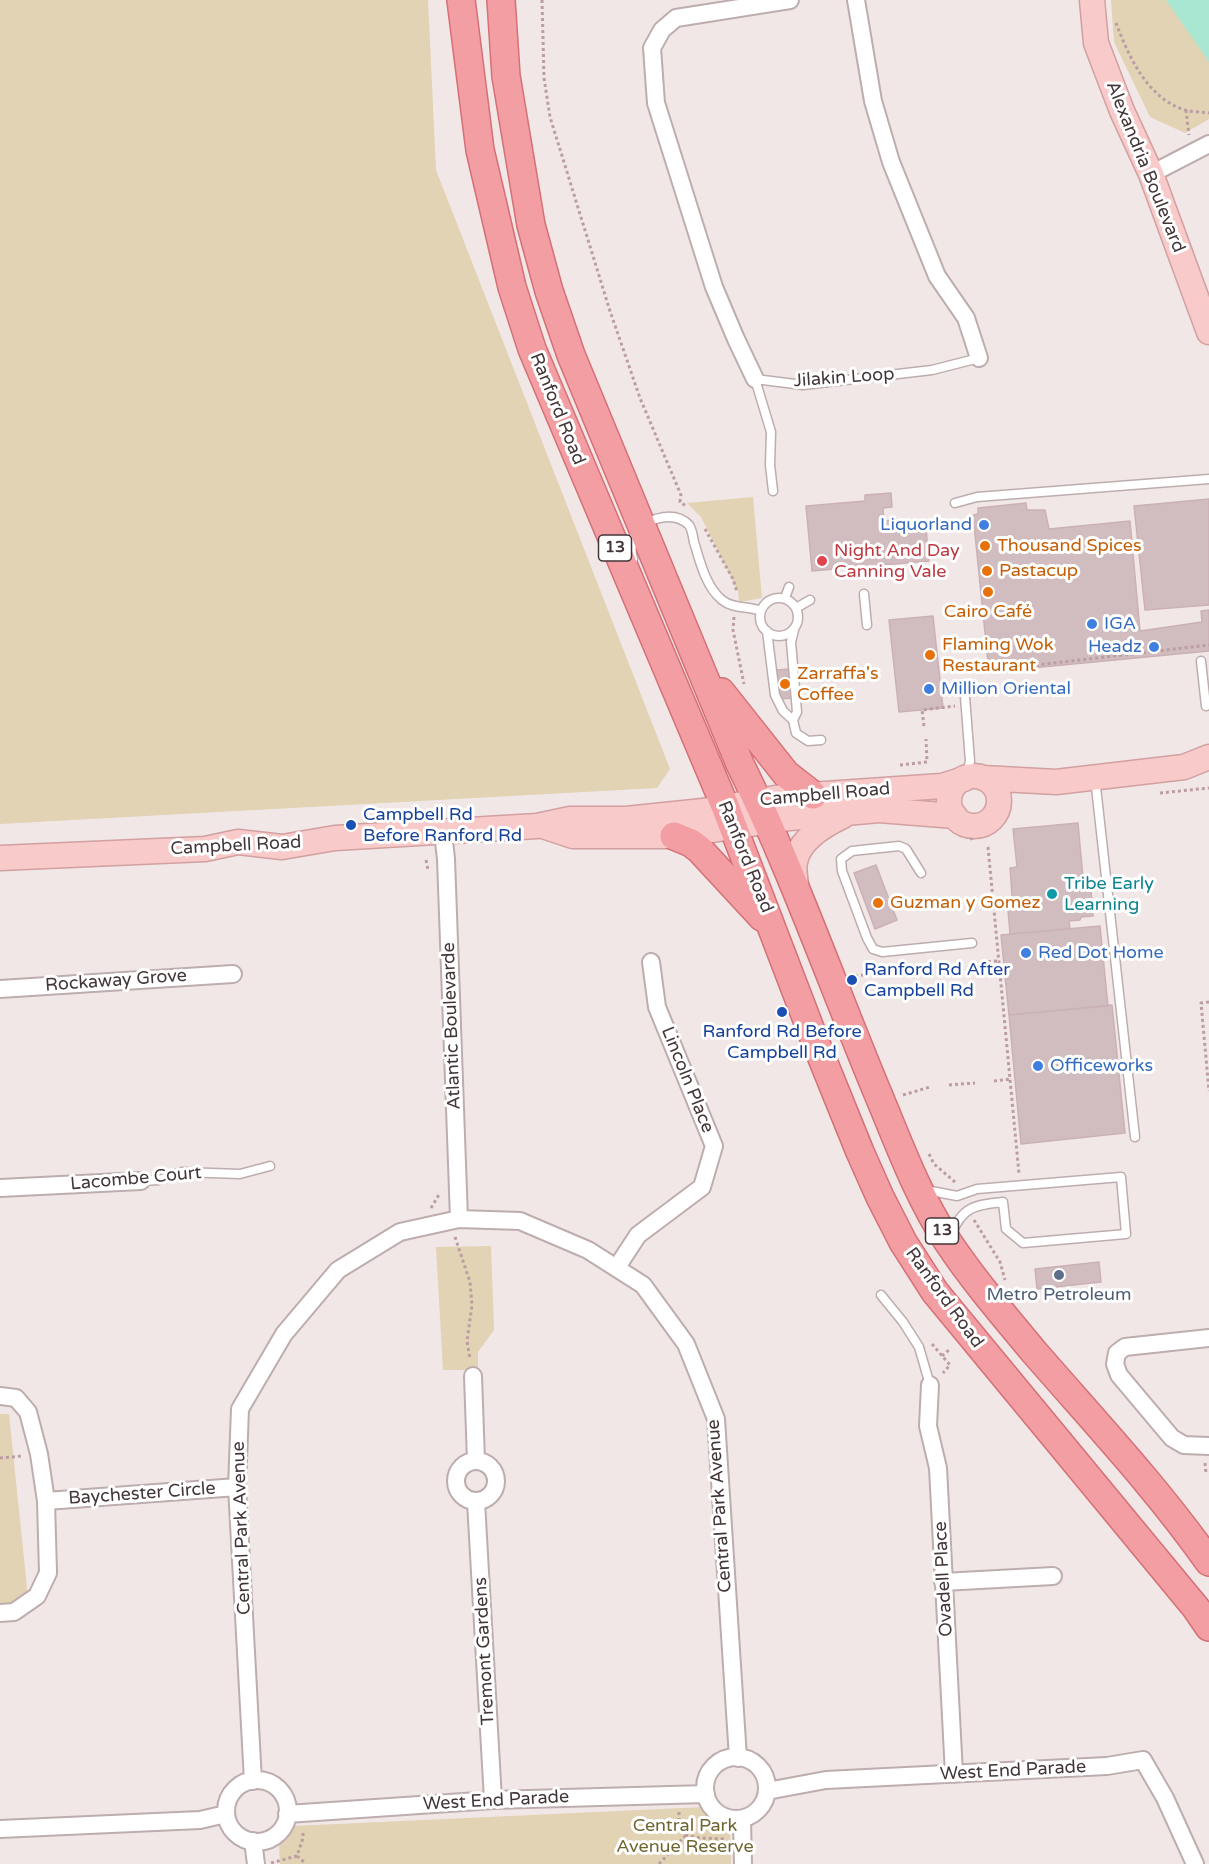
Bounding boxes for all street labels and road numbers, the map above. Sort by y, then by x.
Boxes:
street label: Alexandria Boulevard [1101,78,1189,256]
street label: Ranford Road [525,350,589,468]
street label: Jilakin Loop [793,364,895,392]
road number: 13 [598,535,632,561]
street label: Campbell Road [759,779,891,811]
street label: Ranford Road [713,798,777,916]
street label: Campbell Road [170,832,302,860]
street label: Atlantic Boulevarde [438,942,466,1110]
street label: Rockaway Grove [44,965,188,997]
street label: Lincoln Place [656,1024,718,1136]
street label: Lacombe Court [70,1163,202,1195]
road number: 13 [926,1218,958,1244]
street label: Ranford Road [900,1244,988,1352]
street label: Central Park Avenue [703,1419,737,1593]
street label: Central Park Avenue [228,1441,256,1615]
street label: Baychester Circle [68,1478,216,1510]
street label: Ovadell Place [930,1521,958,1637]
street label: Tremont Gardens [470,1577,500,1725]
street label: West End Parade [939,1756,1087,1786]
street label: West End Parade [422,1786,570,1816]

